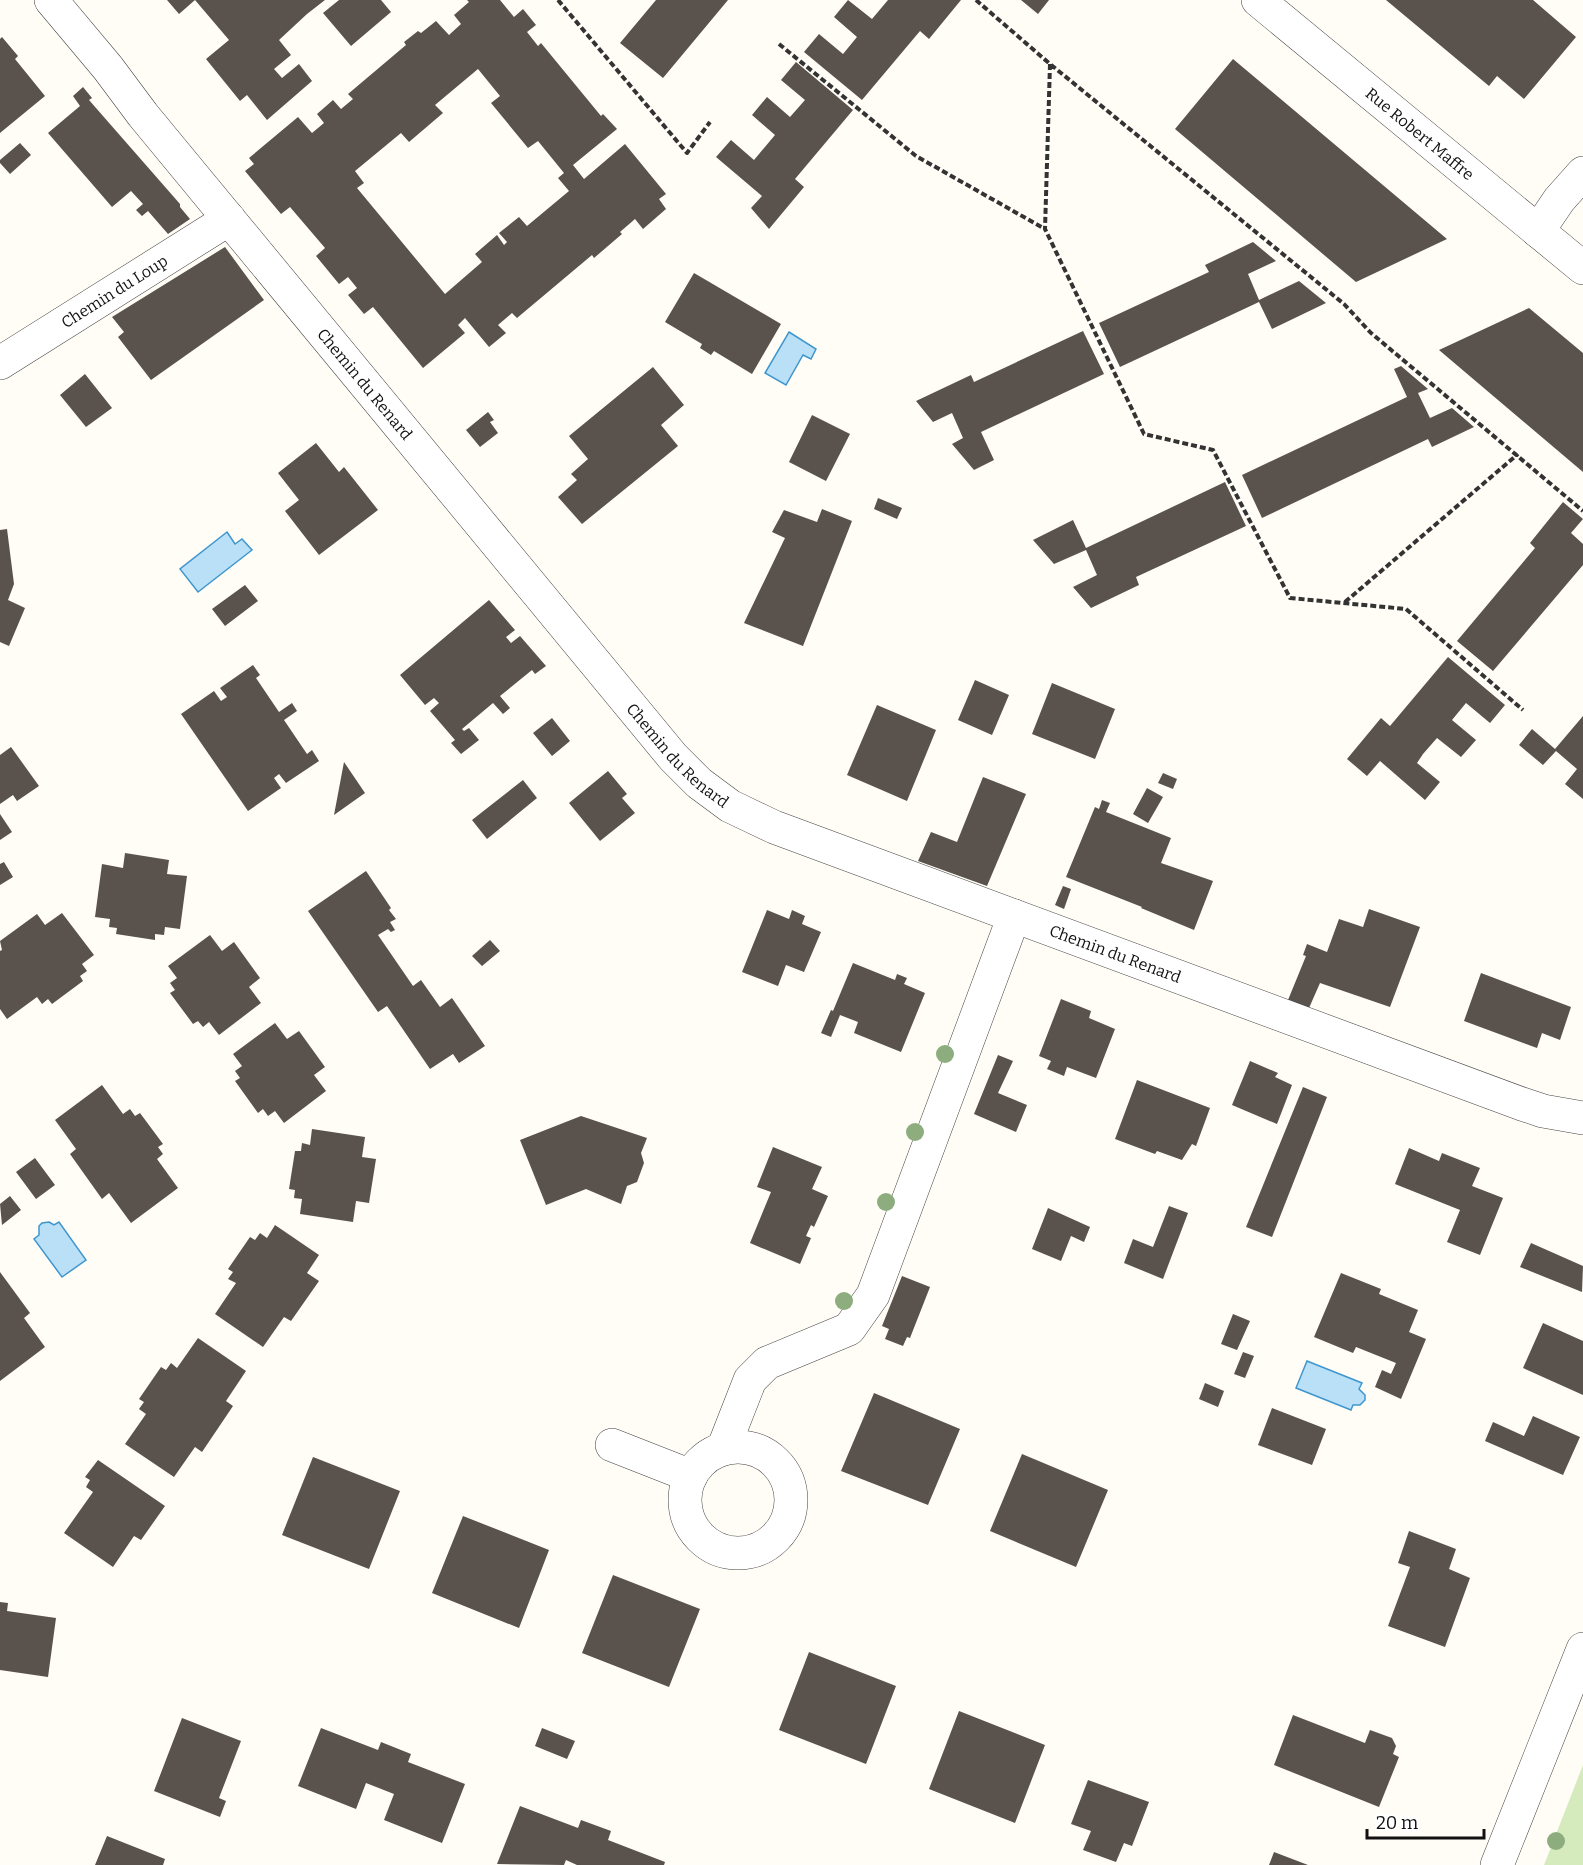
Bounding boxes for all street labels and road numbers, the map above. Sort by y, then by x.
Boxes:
street label: Rue Robert Maffre [1362,83,1478,184]
street label: Chemin du Loup [58,251,171,332]
street label: Chemin du Renard [314,324,417,444]
street label: Chemin du Renard [623,699,733,812]
street label: Chemin du Renard [1047,920,1184,987]

